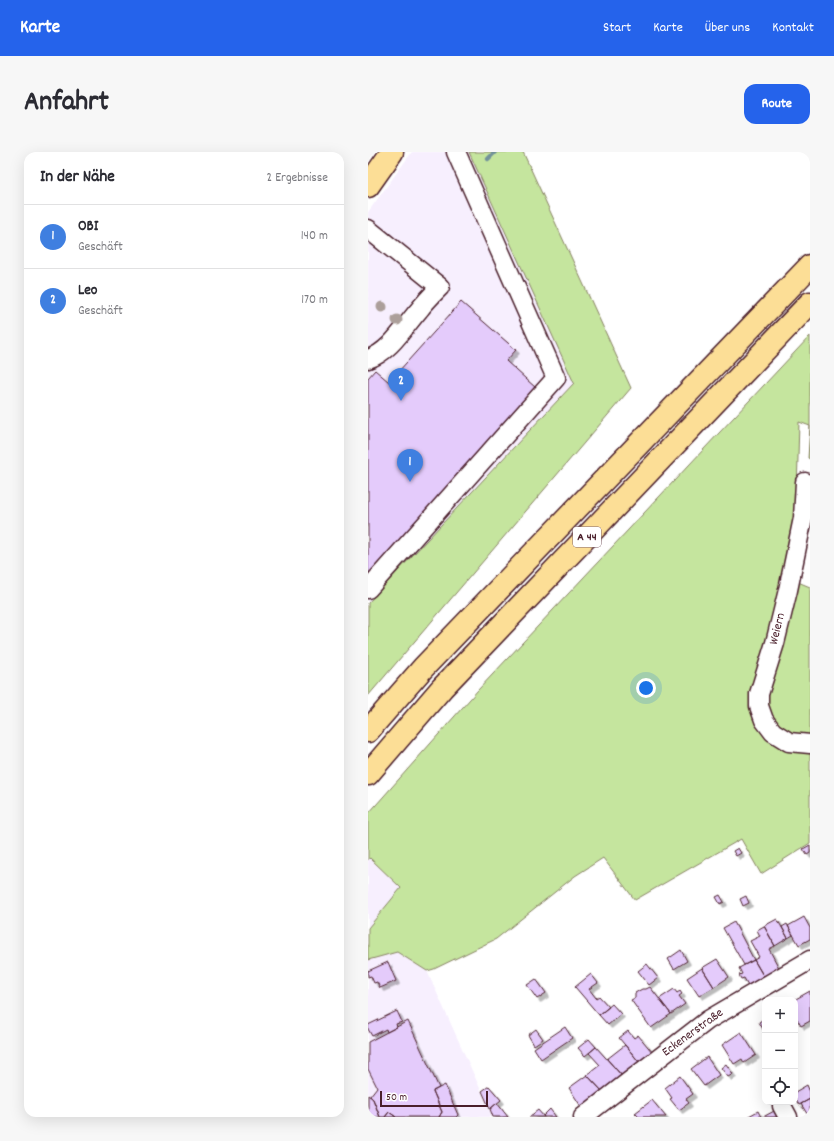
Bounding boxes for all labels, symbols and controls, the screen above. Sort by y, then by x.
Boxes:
text: Karte [20,15,60,42]
text: Start [603,18,631,38]
text: Karte [653,18,683,38]
text: Über uns [705,18,750,38]
text: Kontakt [772,18,814,38]
text: Anfahrt [24,84,109,124]
button: Route [744,84,810,124]
text: In der Nähe [40,166,115,190]
text: 2 Ergebnisse [267,169,328,188]
text: OBI [78,216,98,238]
text: 1 [52,227,54,246]
text: 140 m [301,227,328,246]
text: Geschäft [78,238,123,257]
text: Leo [78,280,97,302]
text: 2 [50,291,56,310]
text: 170 m [301,291,328,310]
text: Geschäft [78,302,123,321]
pin: 2 [388,368,414,401]
pin: 1 [397,449,423,482]
road number: A 44 [573,527,601,547]
street label: Weiern [765,611,791,647]
your location [636,678,656,698]
map controls [762,997,798,1105]
button: + [762,997,798,1033]
street label: Eckenerstraße [658,1004,728,1062]
button: − [762,1033,798,1069]
button: locate [762,1069,798,1105]
scale bar [380,1089,488,1108]
text: 50 m [386,1090,407,1106]

